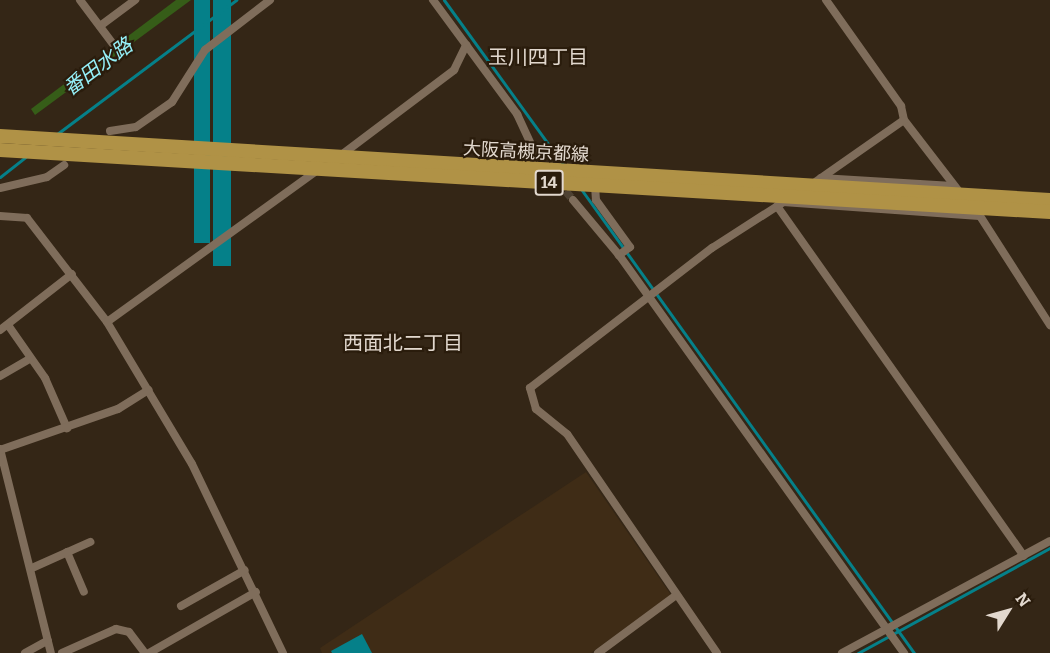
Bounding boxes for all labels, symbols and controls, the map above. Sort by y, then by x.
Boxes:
water label: 番田水路 [59,33,137,101]
district label: 玉川四丁目 [488,45,588,69]
street label: 大阪高槻京都線 [463,138,589,166]
road number: 14 [534,170,564,196]
district label: 西面北二丁目 [343,331,463,355]
north arrow [978,581,1038,641]
text: N [1011,589,1034,611]

